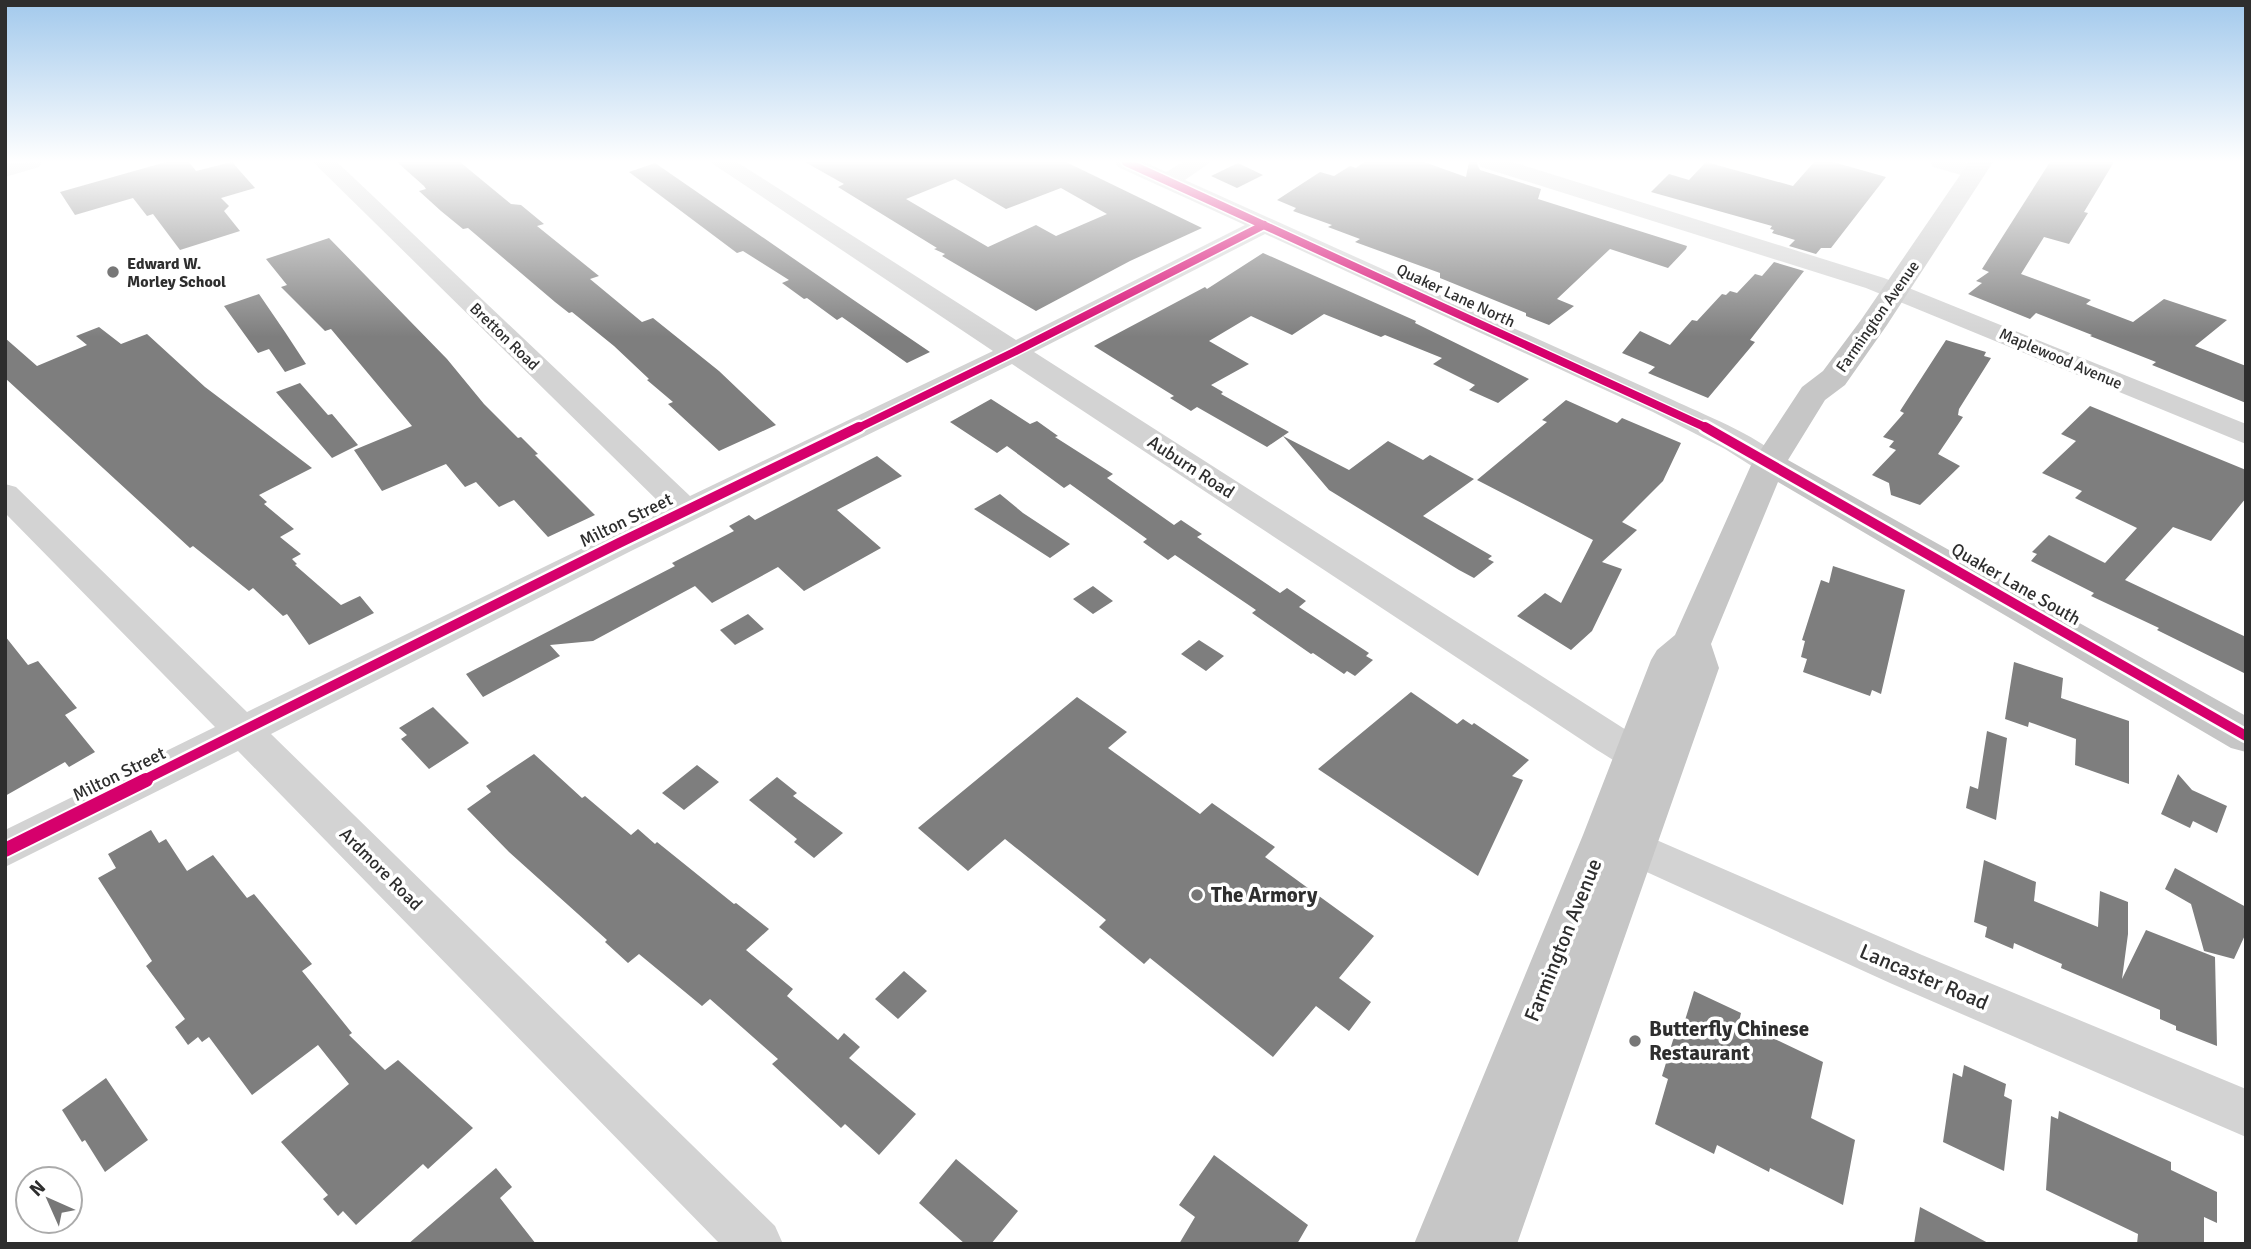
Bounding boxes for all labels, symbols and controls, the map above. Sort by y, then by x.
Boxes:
place label: Edward W. Morley School [127,254,226,292]
street label: Farmington Avenue [1832,257,1924,376]
street label: Quaker Lane North [1393,260,1518,332]
marker: Edward W. Morley School [105,264,121,280]
street label: Bretton Road [465,299,543,375]
street label: Maplewood Avenue [1996,324,2125,394]
street label: Auburn Road [1144,431,1238,503]
street label: Milton Street [576,488,676,552]
street label: Quaker Lane South [1948,538,2084,630]
street label: Milton Street [69,742,169,806]
street label: Ardmore Road [335,823,427,915]
street label: Farmington Avenue [1518,855,1608,1025]
place label: The Armory [1211,882,1318,908]
marker: The Armory [1189,887,1205,903]
street label: Lancaster Road [1856,938,1992,1016]
place label: Butterfly Chinese Restaurant [1649,1016,1809,1066]
marker: Butterfly Chinese Restaurant [1627,1033,1643,1049]
north arrow [14,1165,84,1235]
text: N [25,1176,51,1202]

